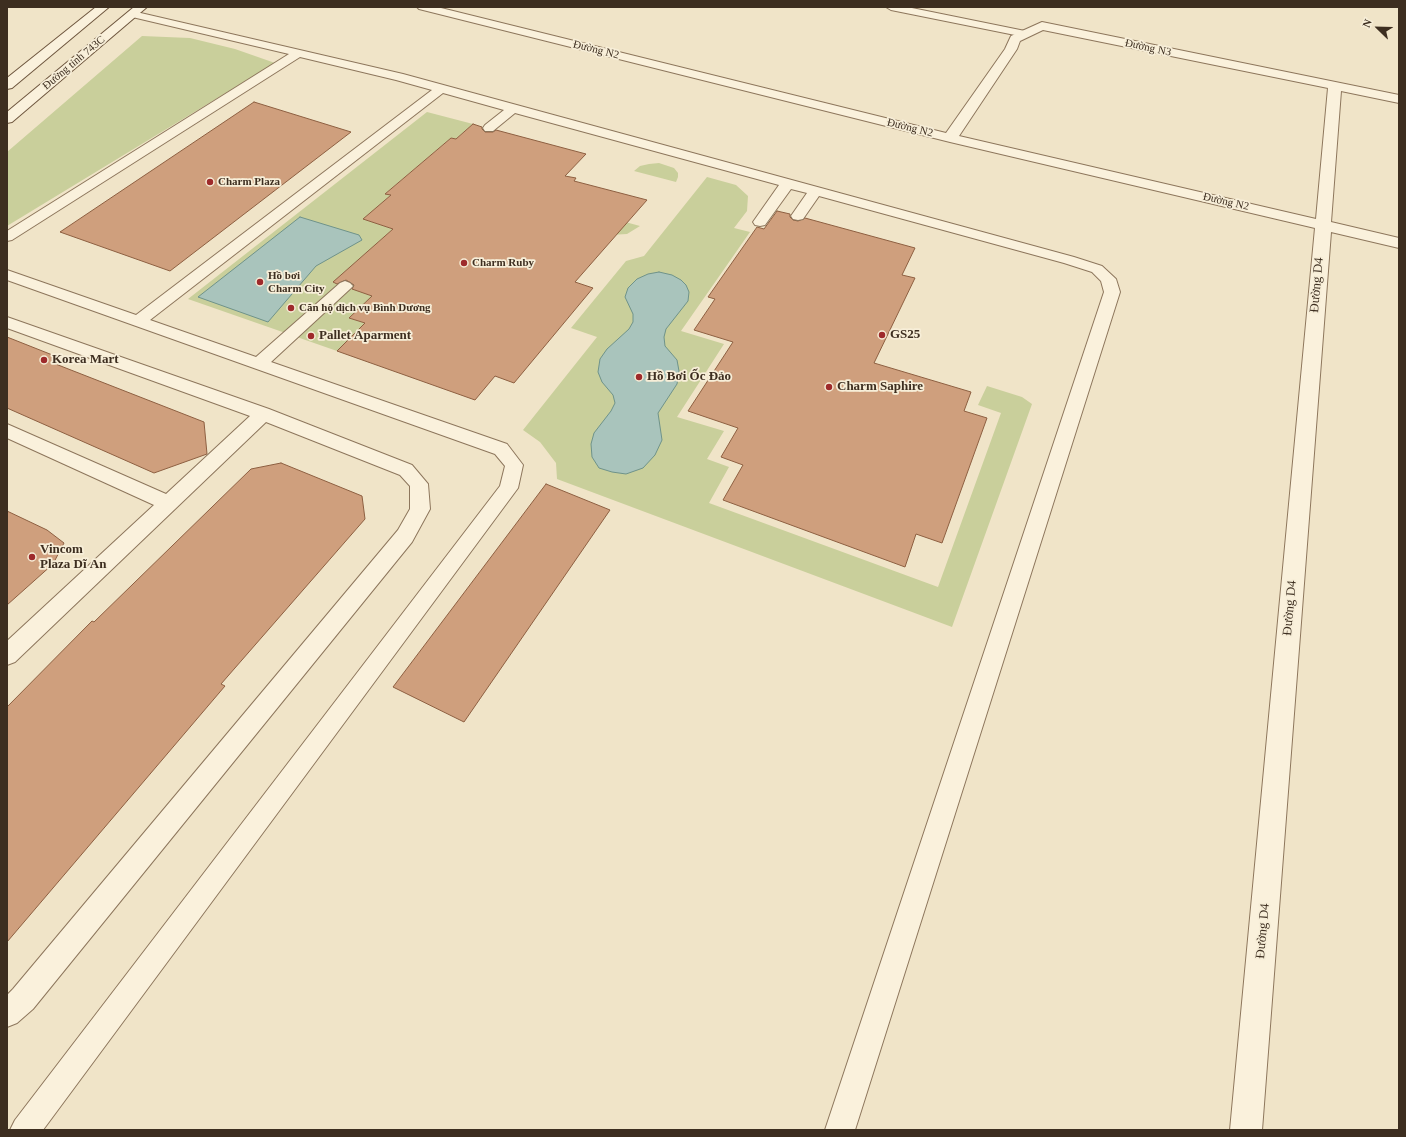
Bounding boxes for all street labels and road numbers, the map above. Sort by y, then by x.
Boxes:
street label: Đường tỉnh 743C [40,33,108,93]
street label: Đường N3 [1124,37,1172,59]
street label: Đường N2 [572,38,620,62]
street label: Đường N2 [886,116,934,140]
street label: Đường N2 [1202,190,1250,214]
street label: Đường D4 [1307,257,1327,313]
street label: Đường D4 [1280,580,1300,636]
street label: Đường D4 [1253,903,1273,959]

